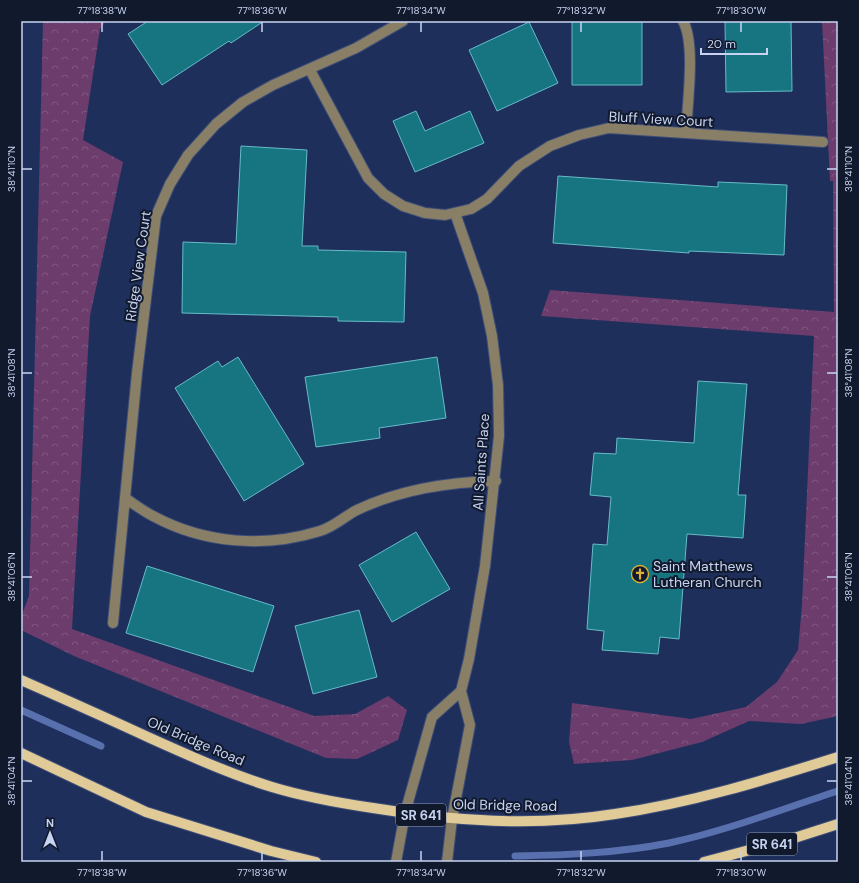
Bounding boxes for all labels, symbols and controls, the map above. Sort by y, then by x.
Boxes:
text: 77°18'38"W [77,4,127,17]
text: 77°18'36"W [237,4,287,17]
text: 77°18'34"W [396,4,446,17]
text: 77°18'32"W [556,4,606,17]
text: 77°18'30"W [716,4,766,17]
scale bar [701,30,767,56]
text: 20 m [707,36,736,52]
street label: Bluff View Court [608,107,714,131]
text: 38°41'10"N [5,146,18,192]
text: 38°41'10"N [842,146,855,192]
street label: Ridge View Court [121,210,155,322]
text: 38°41'08"N [5,348,18,397]
text: 38°41'08"N [842,348,855,397]
street label: All Saints Place [469,413,493,511]
text: 38°41'06"N [5,552,18,602]
text: 38°41'06"N [842,552,855,602]
place label: Saint Matthews Lutheran Church [653,557,762,591]
church icon: Saint Matthews Lutheran Church [630,564,650,584]
street label: Old Bridge Road [145,712,247,770]
text: 38°41'04"N [5,756,18,805]
text: 38°41'04"N [842,756,855,805]
street label: Old Bridge Road [453,795,557,815]
road number: SR 641 [396,804,446,826]
north arrow [30,813,70,853]
text: N [46,816,54,830]
road number: SR 641 [747,833,797,855]
text: 77°18'38"W [77,866,127,879]
text: 77°18'36"W [237,866,287,879]
text: 77°18'34"W [396,866,446,879]
text: 77°18'32"W [556,866,606,879]
text: 77°18'30"W [716,866,766,879]

